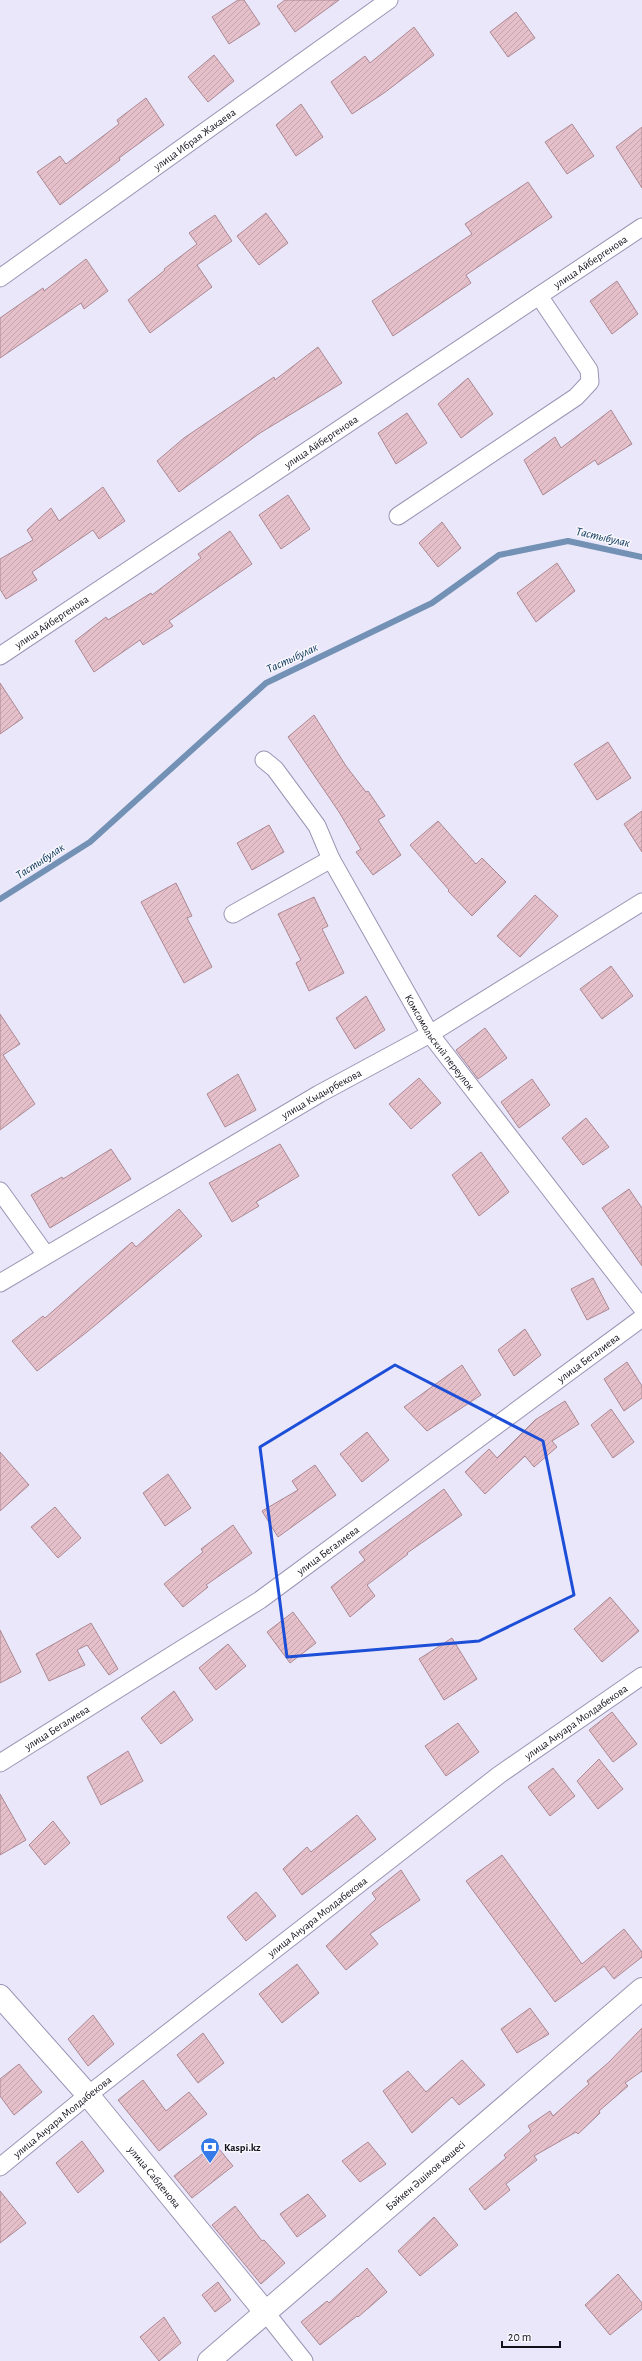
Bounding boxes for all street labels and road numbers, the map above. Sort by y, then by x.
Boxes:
street label: улица Ибрая Жакаева [151,106,237,172]
street label: улица Айбергенова [551,233,629,291]
street label: улица Айбергенова [281,413,360,471]
street label: улица Айбергенова [12,593,90,651]
street label: Комсомольский переулок [403,992,477,1092]
street label: улица Кыдырбекова [279,1067,363,1121]
street label: улица Бегалиева [554,1331,622,1385]
street label: улица Бегалиева [294,1524,361,1577]
street label: улица Ануара Молдабекова [521,1682,629,1762]
street label: улица Бегалиева [22,1703,91,1752]
street label: улица Ануара Молдабекова [265,1875,369,1959]
street label: улица Ануара Молдабекова [10,2074,113,2160]
street label: Бәйкен Әшімов көшесі [383,2138,467,2212]
street label: улица Сабденова [126,2143,183,2210]

